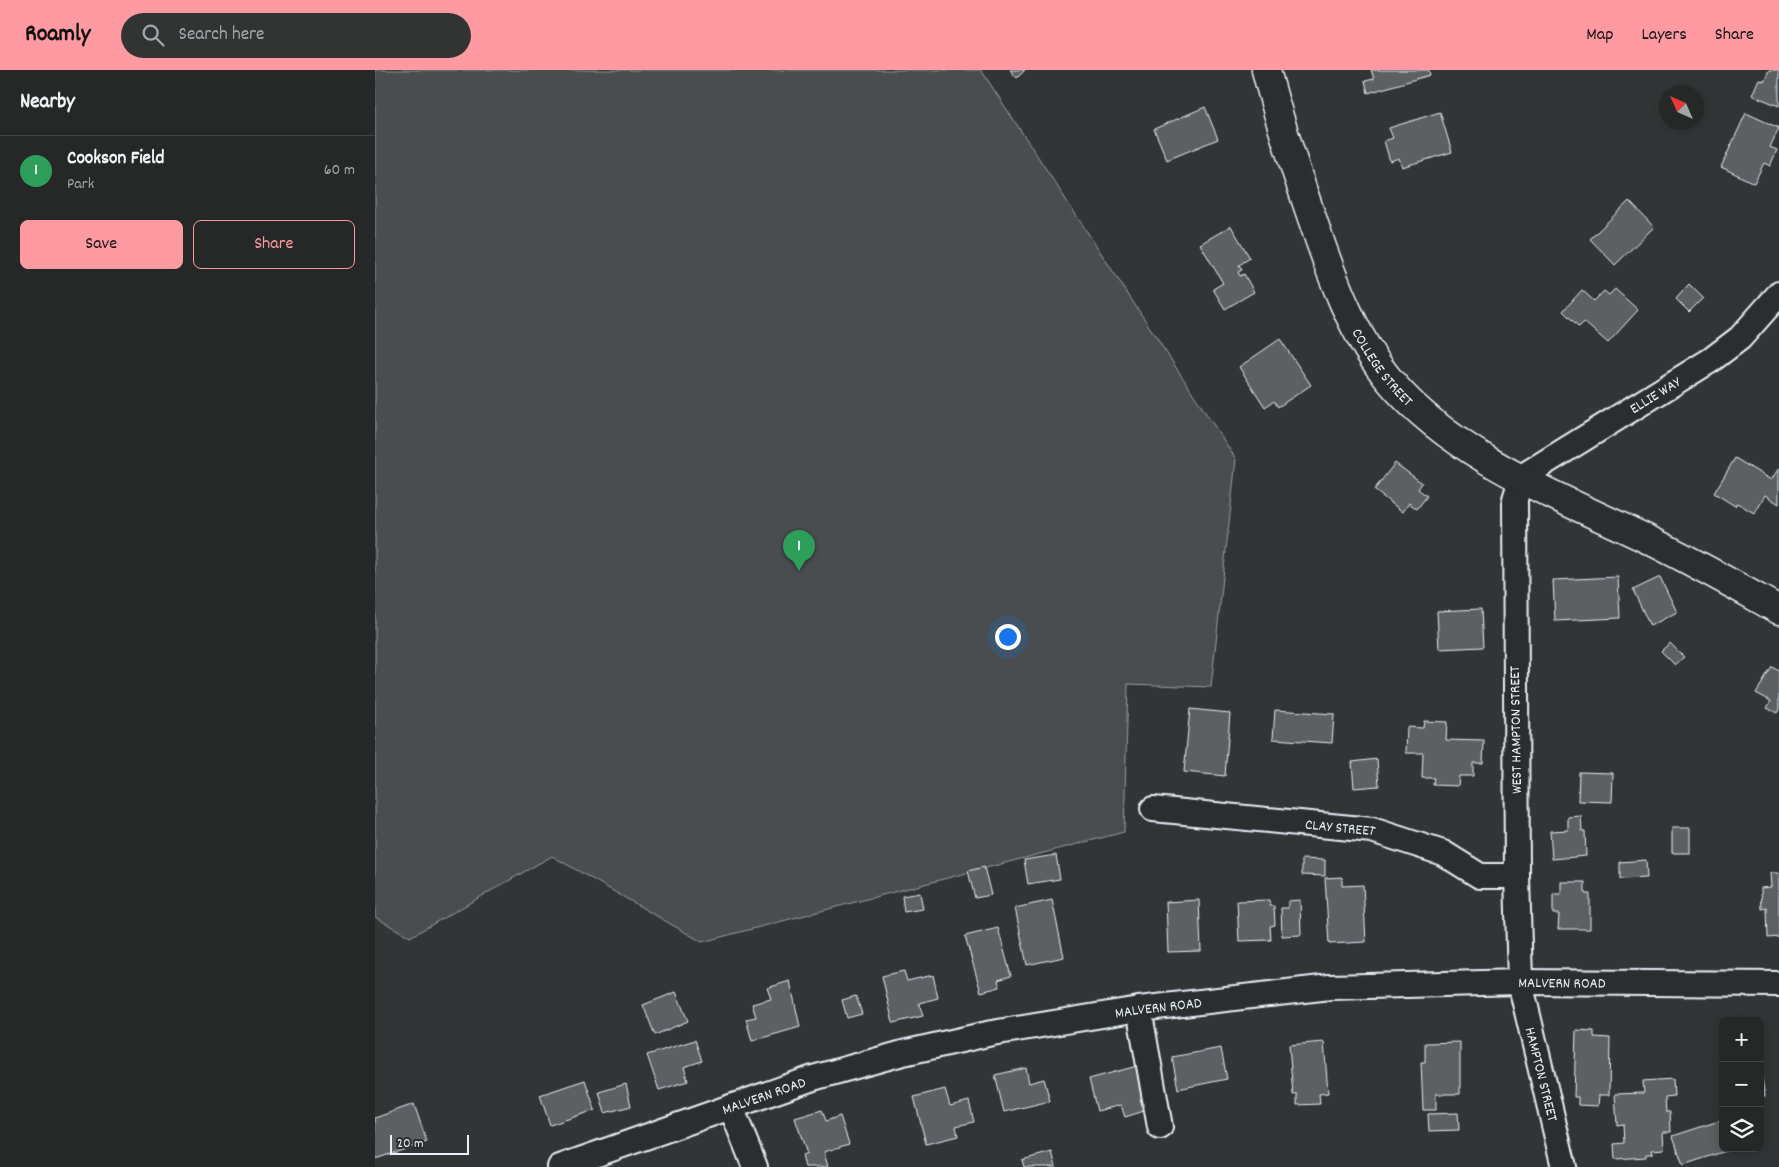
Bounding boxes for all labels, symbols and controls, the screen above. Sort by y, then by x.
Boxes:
search box [121,13,471,58]
text: Roamly [25,18,91,52]
icon: search [139,21,167,49]
text: Search here [179,22,264,49]
text: Map [1586,23,1613,48]
text: Layers [1641,23,1687,48]
text: Share [1715,23,1754,48]
north arrow [1659,85,1704,130]
text: Nearby [20,88,75,118]
text: Cookson Field [67,146,164,173]
text: 1 [34,159,38,182]
text: 60 m [324,159,355,182]
text: Park [67,173,94,196]
button: Save [20,220,183,269]
button: Share [193,220,355,269]
street label: COLLEGE STREET [1345,325,1417,413]
street label: ELLIE WAY [1626,372,1686,421]
pin: 1 [783,530,815,571]
your location [995,624,1021,650]
street label: WEST HAMPTON STREET [1505,666,1529,794]
street label: CLAY STREET [1304,815,1378,843]
street label: MALVERN ROAD [1518,973,1606,996]
street label: MALVERN ROAD [1113,993,1203,1026]
map controls [1719,1017,1764,1152]
button: + [1719,1017,1764,1062]
street label: HAMPTON STREET [1518,1025,1562,1124]
button: − [1719,1062,1764,1107]
street label: MALVERN ROAD [720,1072,809,1122]
button: layers [1719,1107,1764,1152]
scale bar [390,1132,469,1155]
text: 20 m [397,1134,424,1154]

